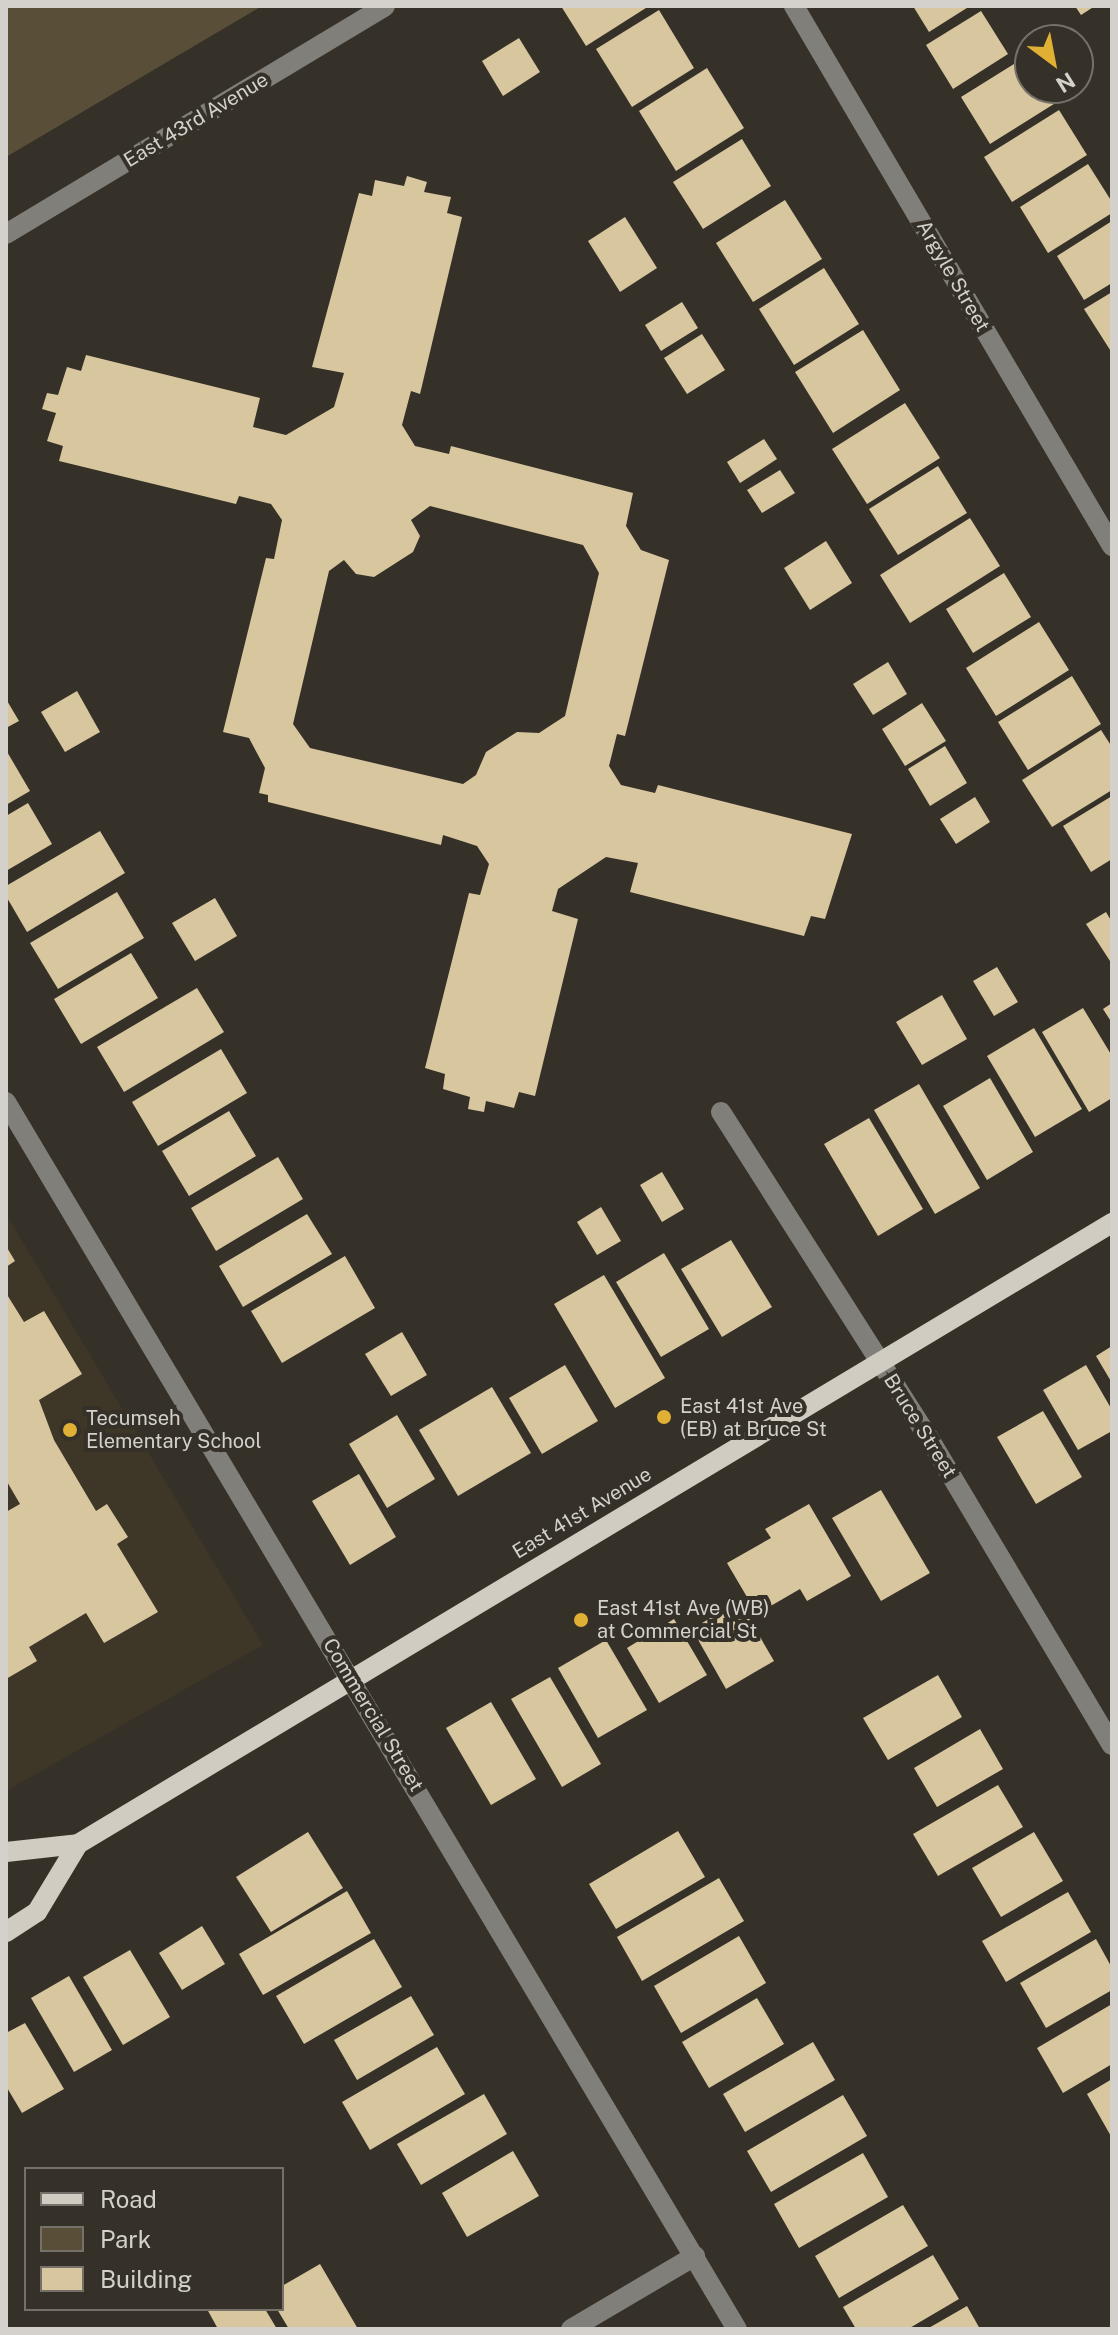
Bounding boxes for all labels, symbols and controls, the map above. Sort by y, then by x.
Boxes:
north arrow [1014,24,1094,104]
street label: East 43rd Avenue [119,67,273,173]
text: N [1051,67,1080,98]
street label: Argyle Street [911,216,995,336]
street label: Bruce Street [878,1369,962,1483]
place label: East 41st Ave (EB) at Bruce St [680,1394,827,1441]
place label: Tecumseh Elementary School [86,1406,262,1453]
marker: East 41st Ave (EB) at Bruce St [655,1408,673,1426]
marker: Tecumseh Elementary School [61,1421,79,1439]
street label: East 41st Avenue [508,1462,656,1564]
place label: East 41st Ave (WB) at Commercial St [597,1596,770,1643]
marker: East 41st Ave (WB) at Commercial St [572,1611,590,1629]
street label: Commercial Street [318,1634,428,1796]
legend [24,2167,284,2311]
text: Road [100,2185,157,2213]
text: Park [100,2225,151,2253]
text: Building [100,2265,192,2293]

